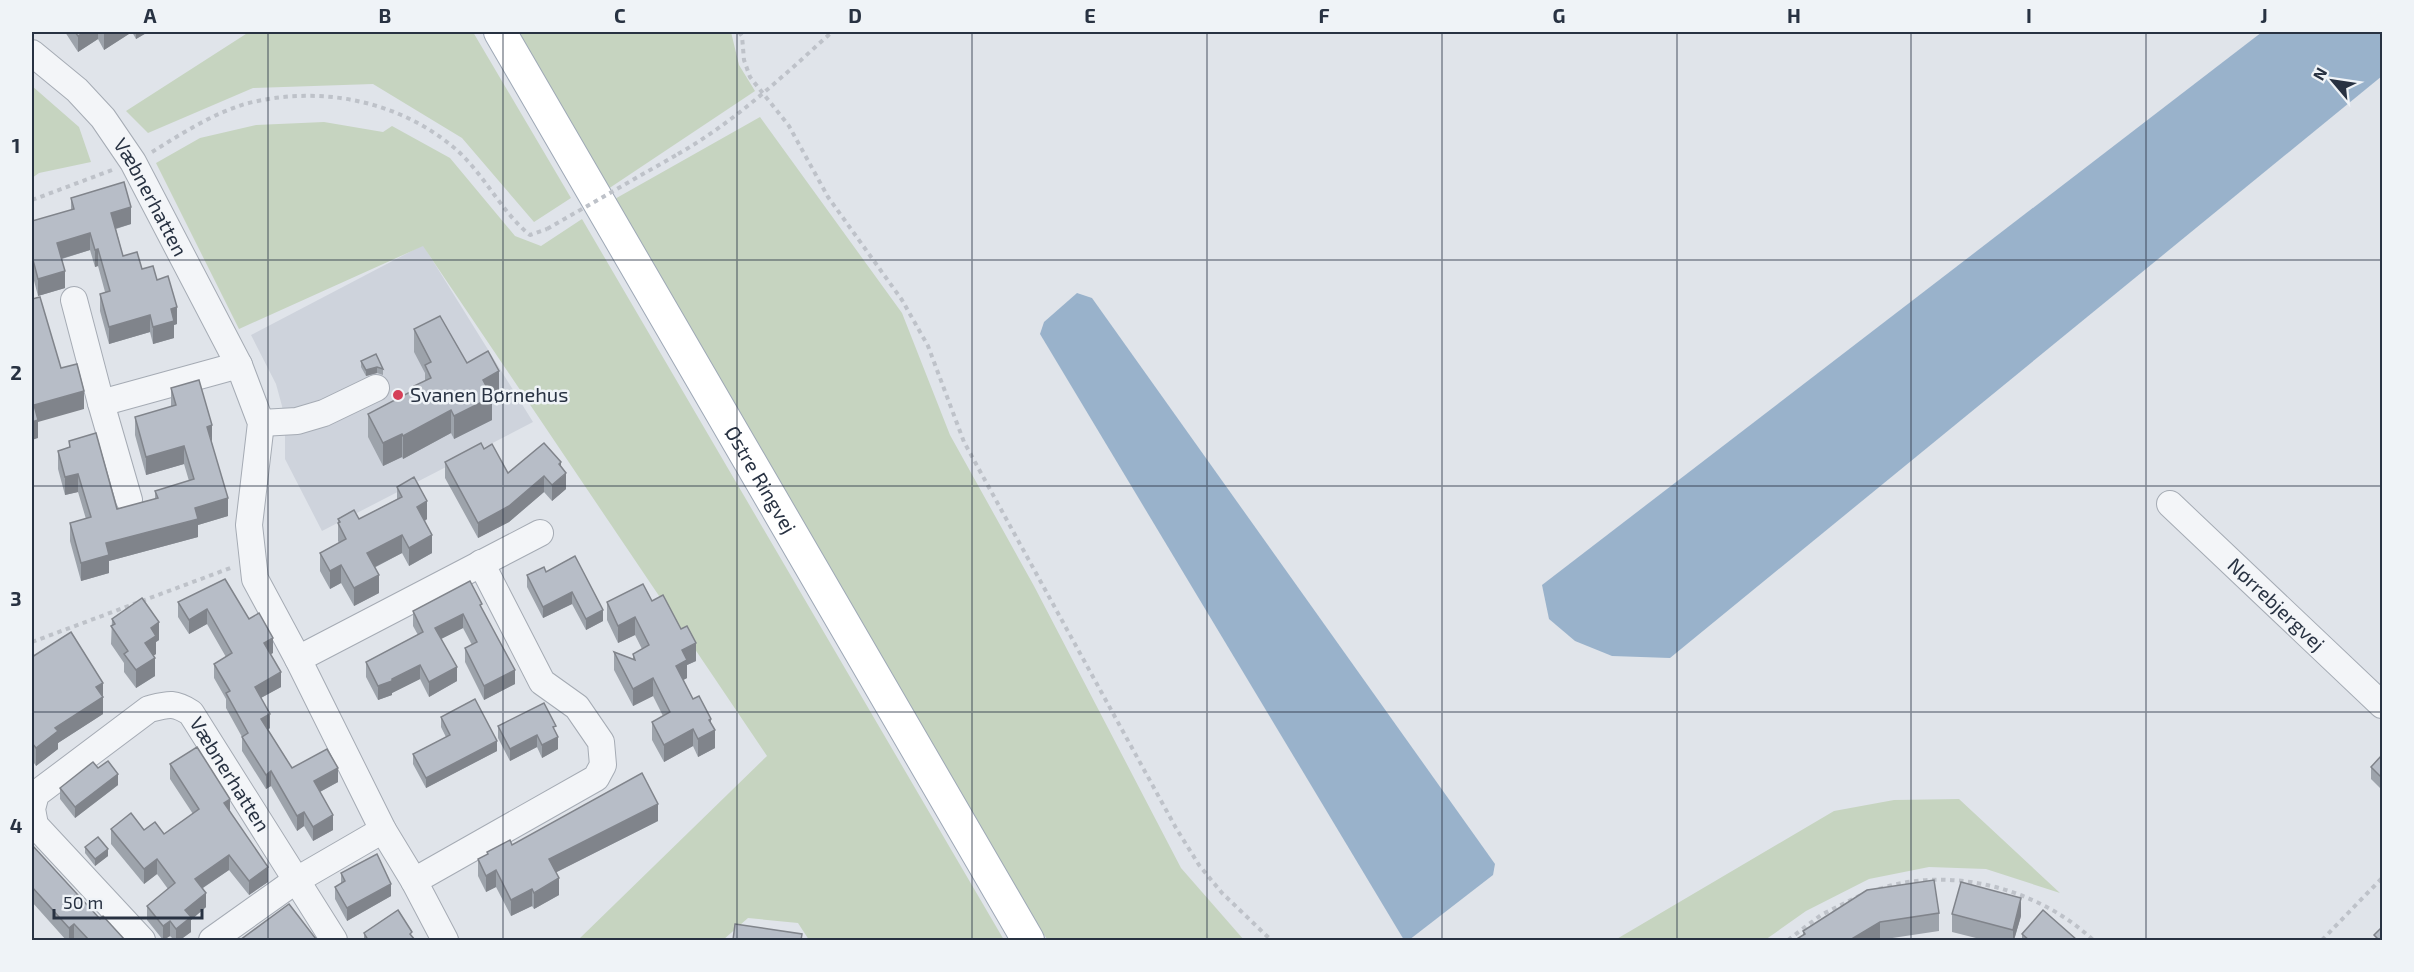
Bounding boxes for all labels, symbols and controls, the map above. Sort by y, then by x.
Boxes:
text: A [143,3,157,27]
text: B [379,3,391,27]
text: C [614,3,626,27]
text: D [848,3,862,27]
text: E [1084,3,1096,27]
text: F [1318,3,1330,27]
text: G [1553,3,1565,27]
text: H [1787,3,1801,27]
text: I [2026,3,2032,27]
text: J [2260,3,2268,27]
north arrow [2303,51,2363,111]
text: N [2308,64,2331,83]
text: 1 [12,133,20,157]
street label: Væbnerhatten [109,133,193,260]
text: 2 [10,360,22,384]
place label: Svanen Børnehus [410,382,568,406]
marker: Svanen Børnehus [391,388,405,402]
street label: Østre Ringvej [721,421,802,537]
street label: Nørrebjergvej [2223,552,2330,655]
text: 3 [10,586,22,610]
street label: Væbnerhatten [185,712,276,836]
text: 4 [10,813,23,837]
scale bar [54,882,202,920]
text: 50 m [63,891,103,913]

